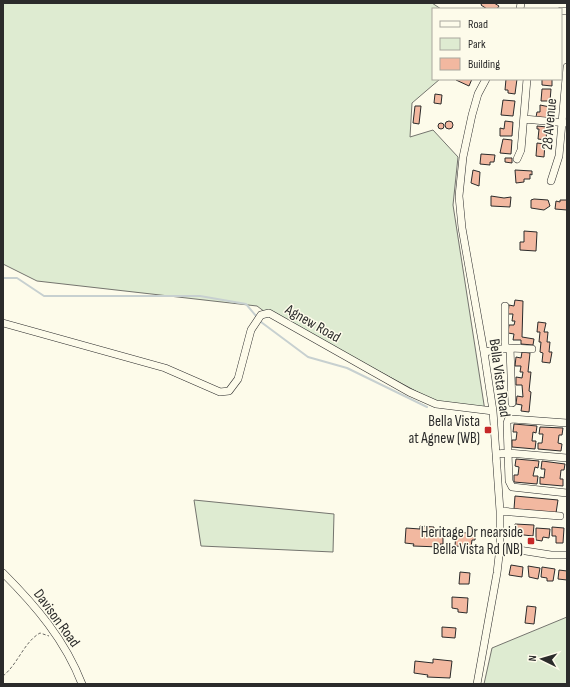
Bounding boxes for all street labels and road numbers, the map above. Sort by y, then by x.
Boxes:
street label: 28 Avenue [538,97,561,151]
street label: Agnew Road [281,300,344,347]
street label: Bella Vista Road [485,338,514,419]
street label: Davison Road [29,586,84,651]

